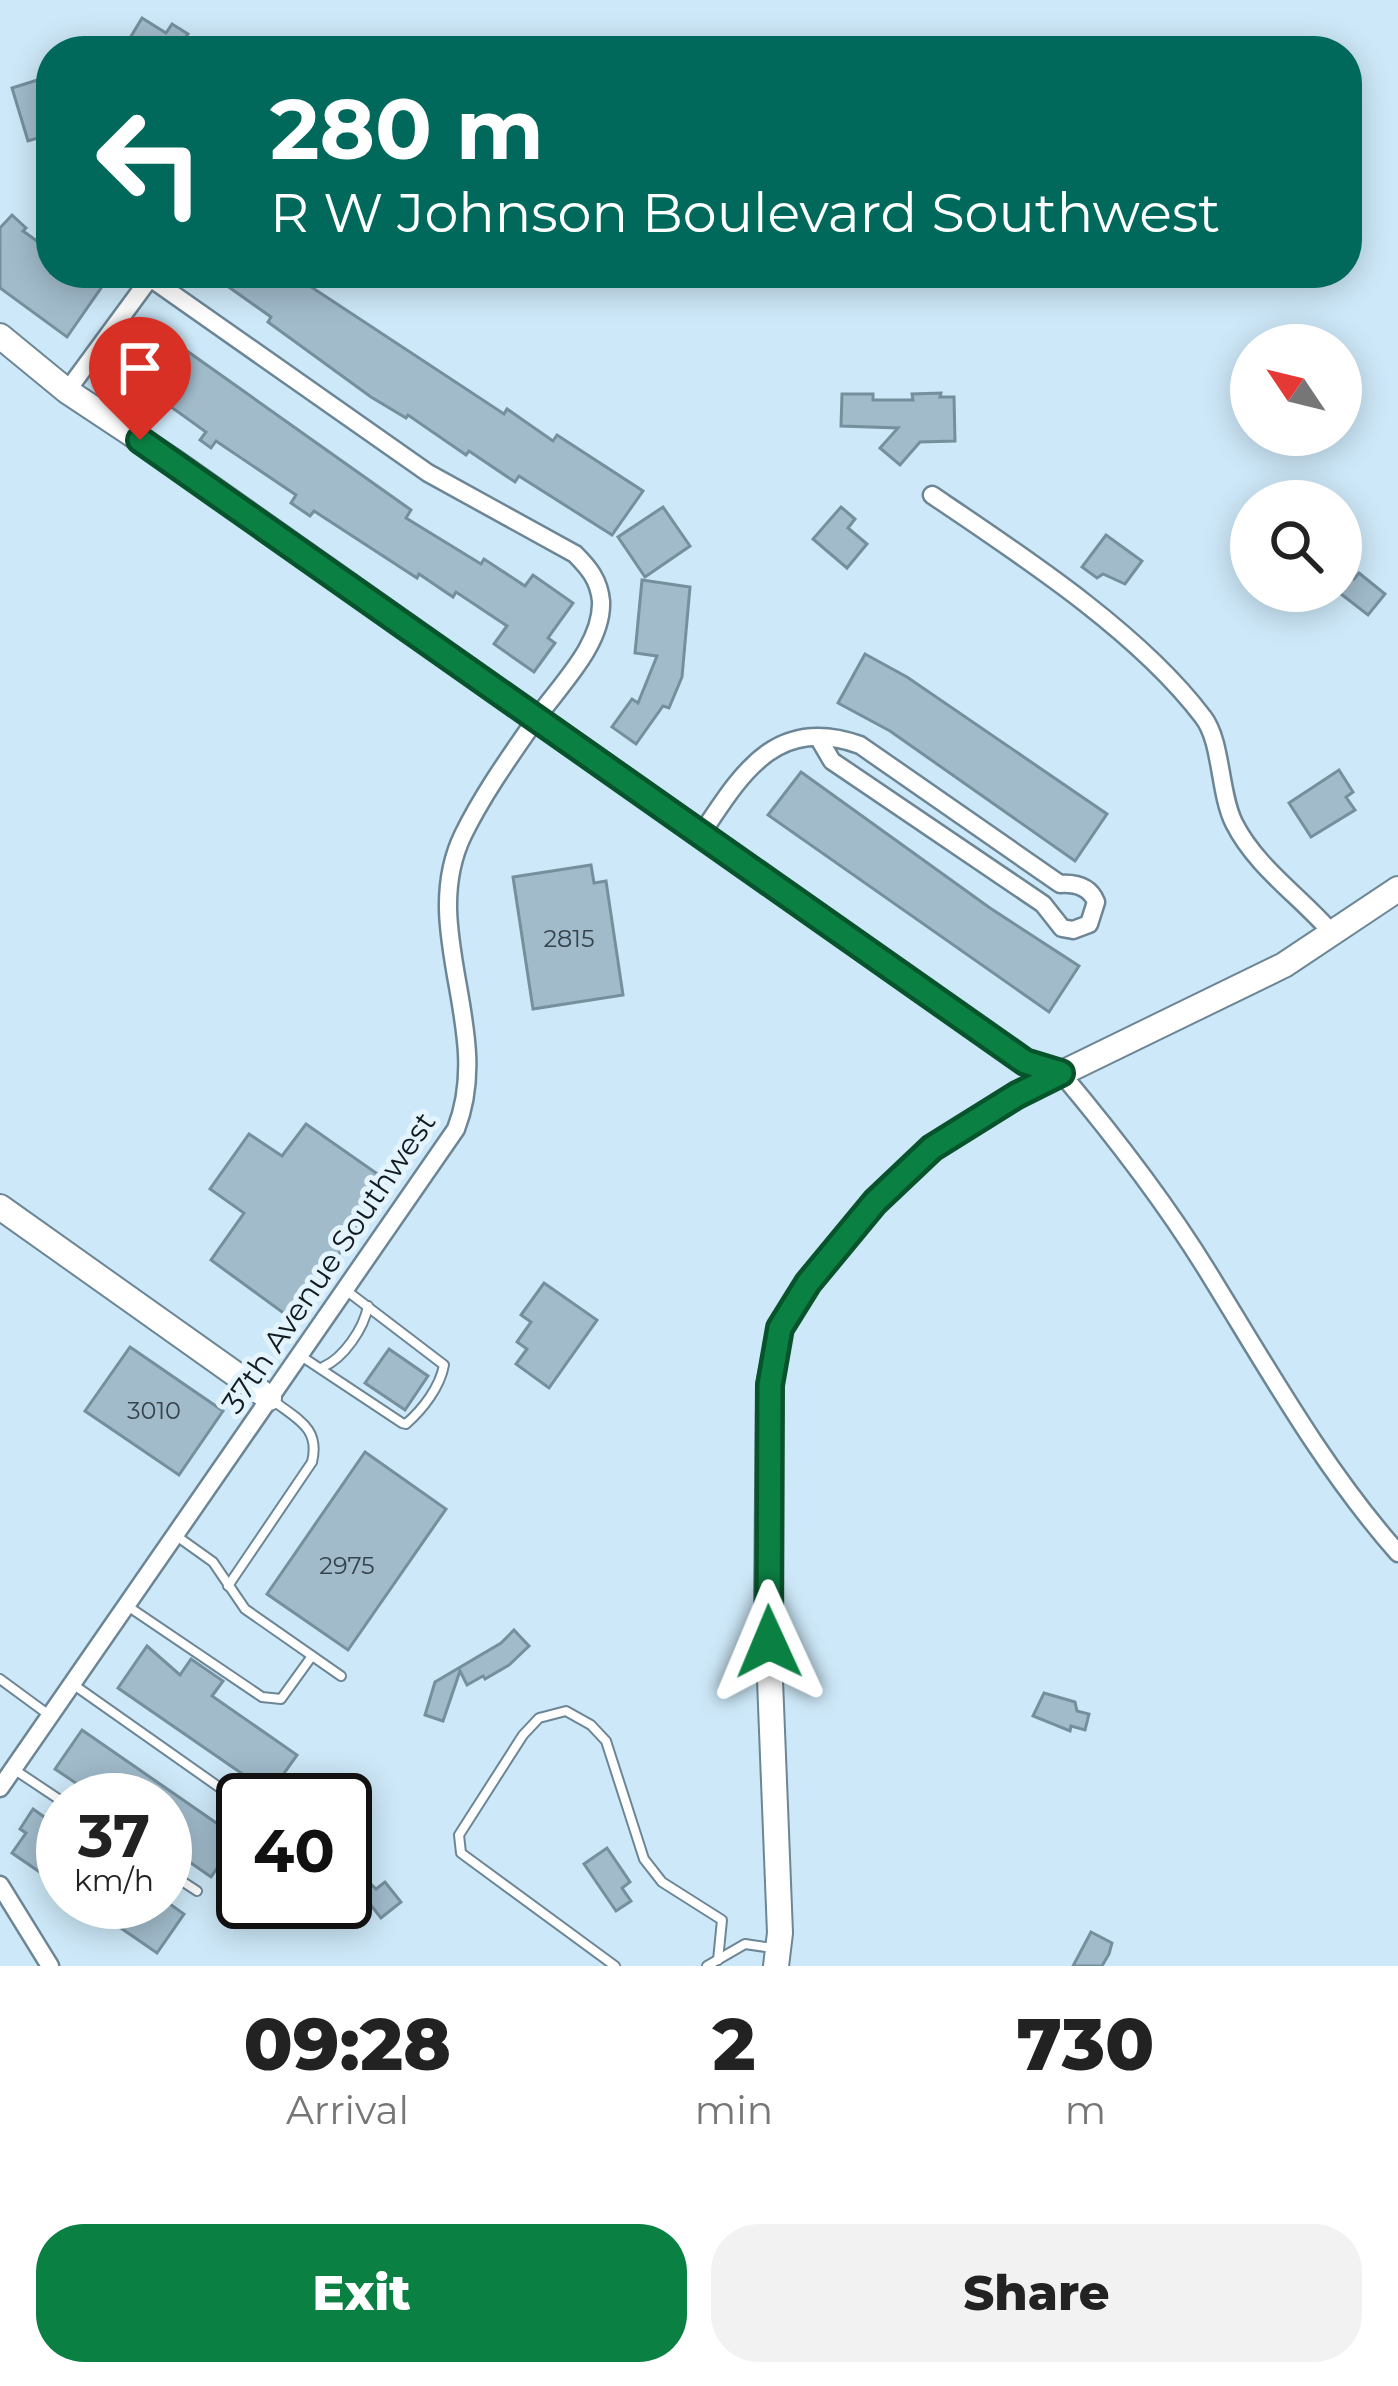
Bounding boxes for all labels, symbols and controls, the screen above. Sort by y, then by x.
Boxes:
text: 280 m [270,78,544,180]
icon: left [72,84,228,240]
text: R W Johnson Boulevard Southwest [270,180,1220,246]
pin [89,317,191,440]
north arrow [1230,324,1362,456]
map controls [1230,324,1362,612]
icon: arrive [107,335,173,401]
button: search [1230,480,1362,612]
house number: 2815 [543,924,595,953]
street label: 37th Avenue Southwest [214,1105,443,1420]
house number: 3010 [127,1396,181,1425]
house number: 2975 [319,1551,375,1580]
position arrow [706,1579,832,1705]
speed limit sign: 40 [216,1773,372,1929]
text: 37 [78,1799,150,1872]
text: km/h [74,1862,154,1899]
text: 09:28 [244,2000,451,2088]
text: 2 [712,2000,756,2088]
text: 730 [1017,2000,1154,2088]
text: Arrival [286,2086,409,2134]
text: min [695,2086,773,2134]
text: m [1065,2086,1106,2134]
button: Exit [36,2224,687,2362]
button: Share [711,2224,1362,2362]

